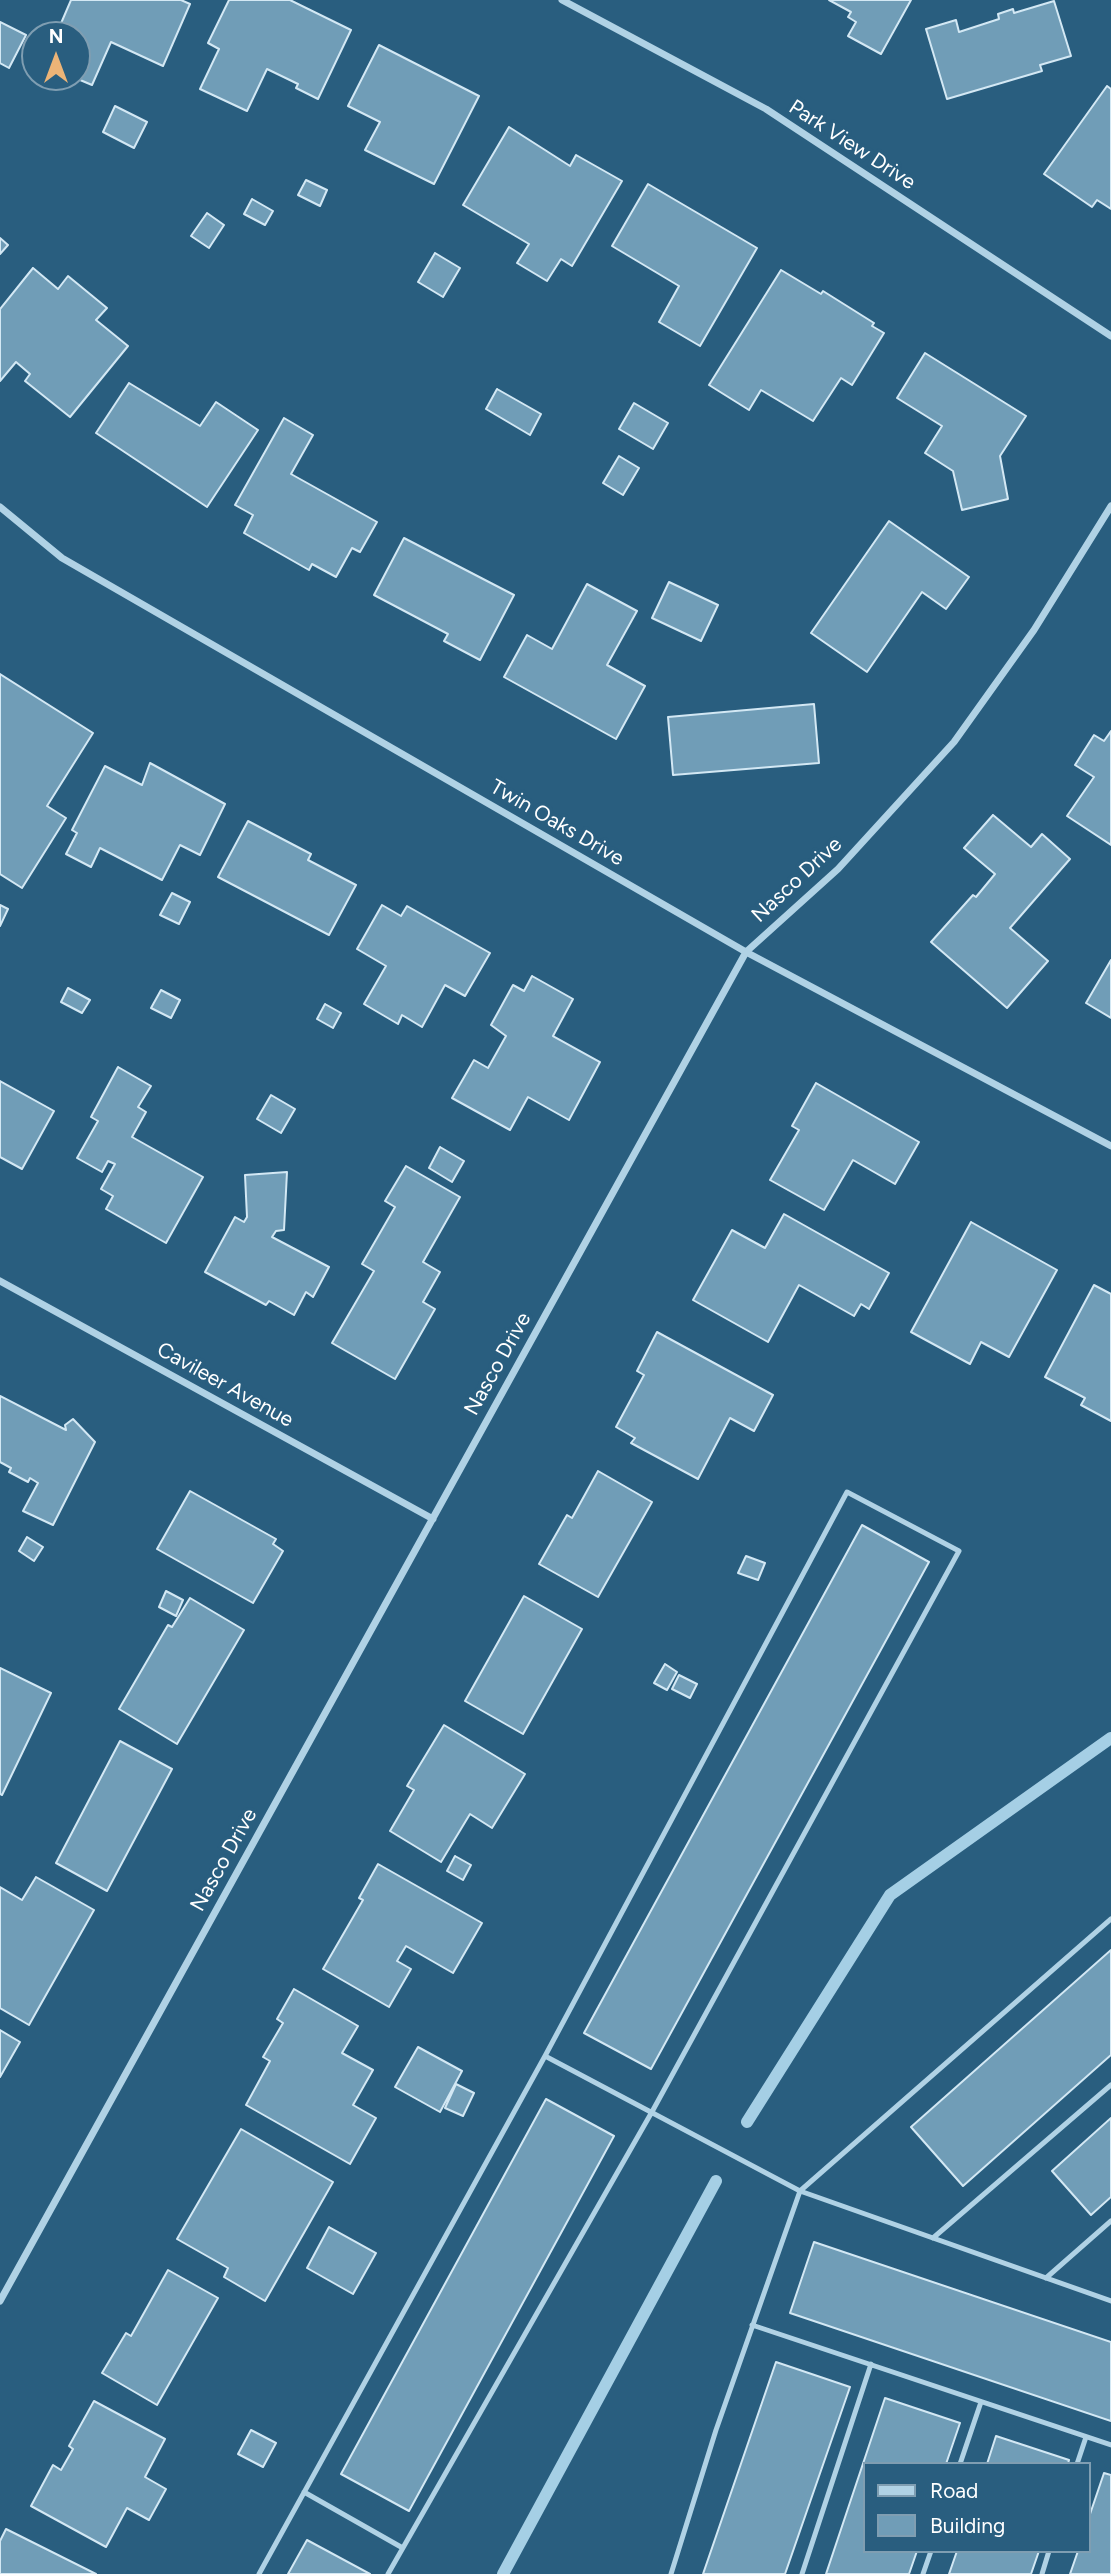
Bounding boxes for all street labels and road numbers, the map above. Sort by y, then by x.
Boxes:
street label: Park View Drive [784,95,920,195]
street label: Twin Oaks Drive [486,775,628,871]
street label: Nasco Drive [747,832,847,928]
street label: Nasco Drive [459,1308,537,1420]
street label: Cavileer Avenue [152,1337,298,1433]
street label: Nasco Drive [185,1804,263,1916]

